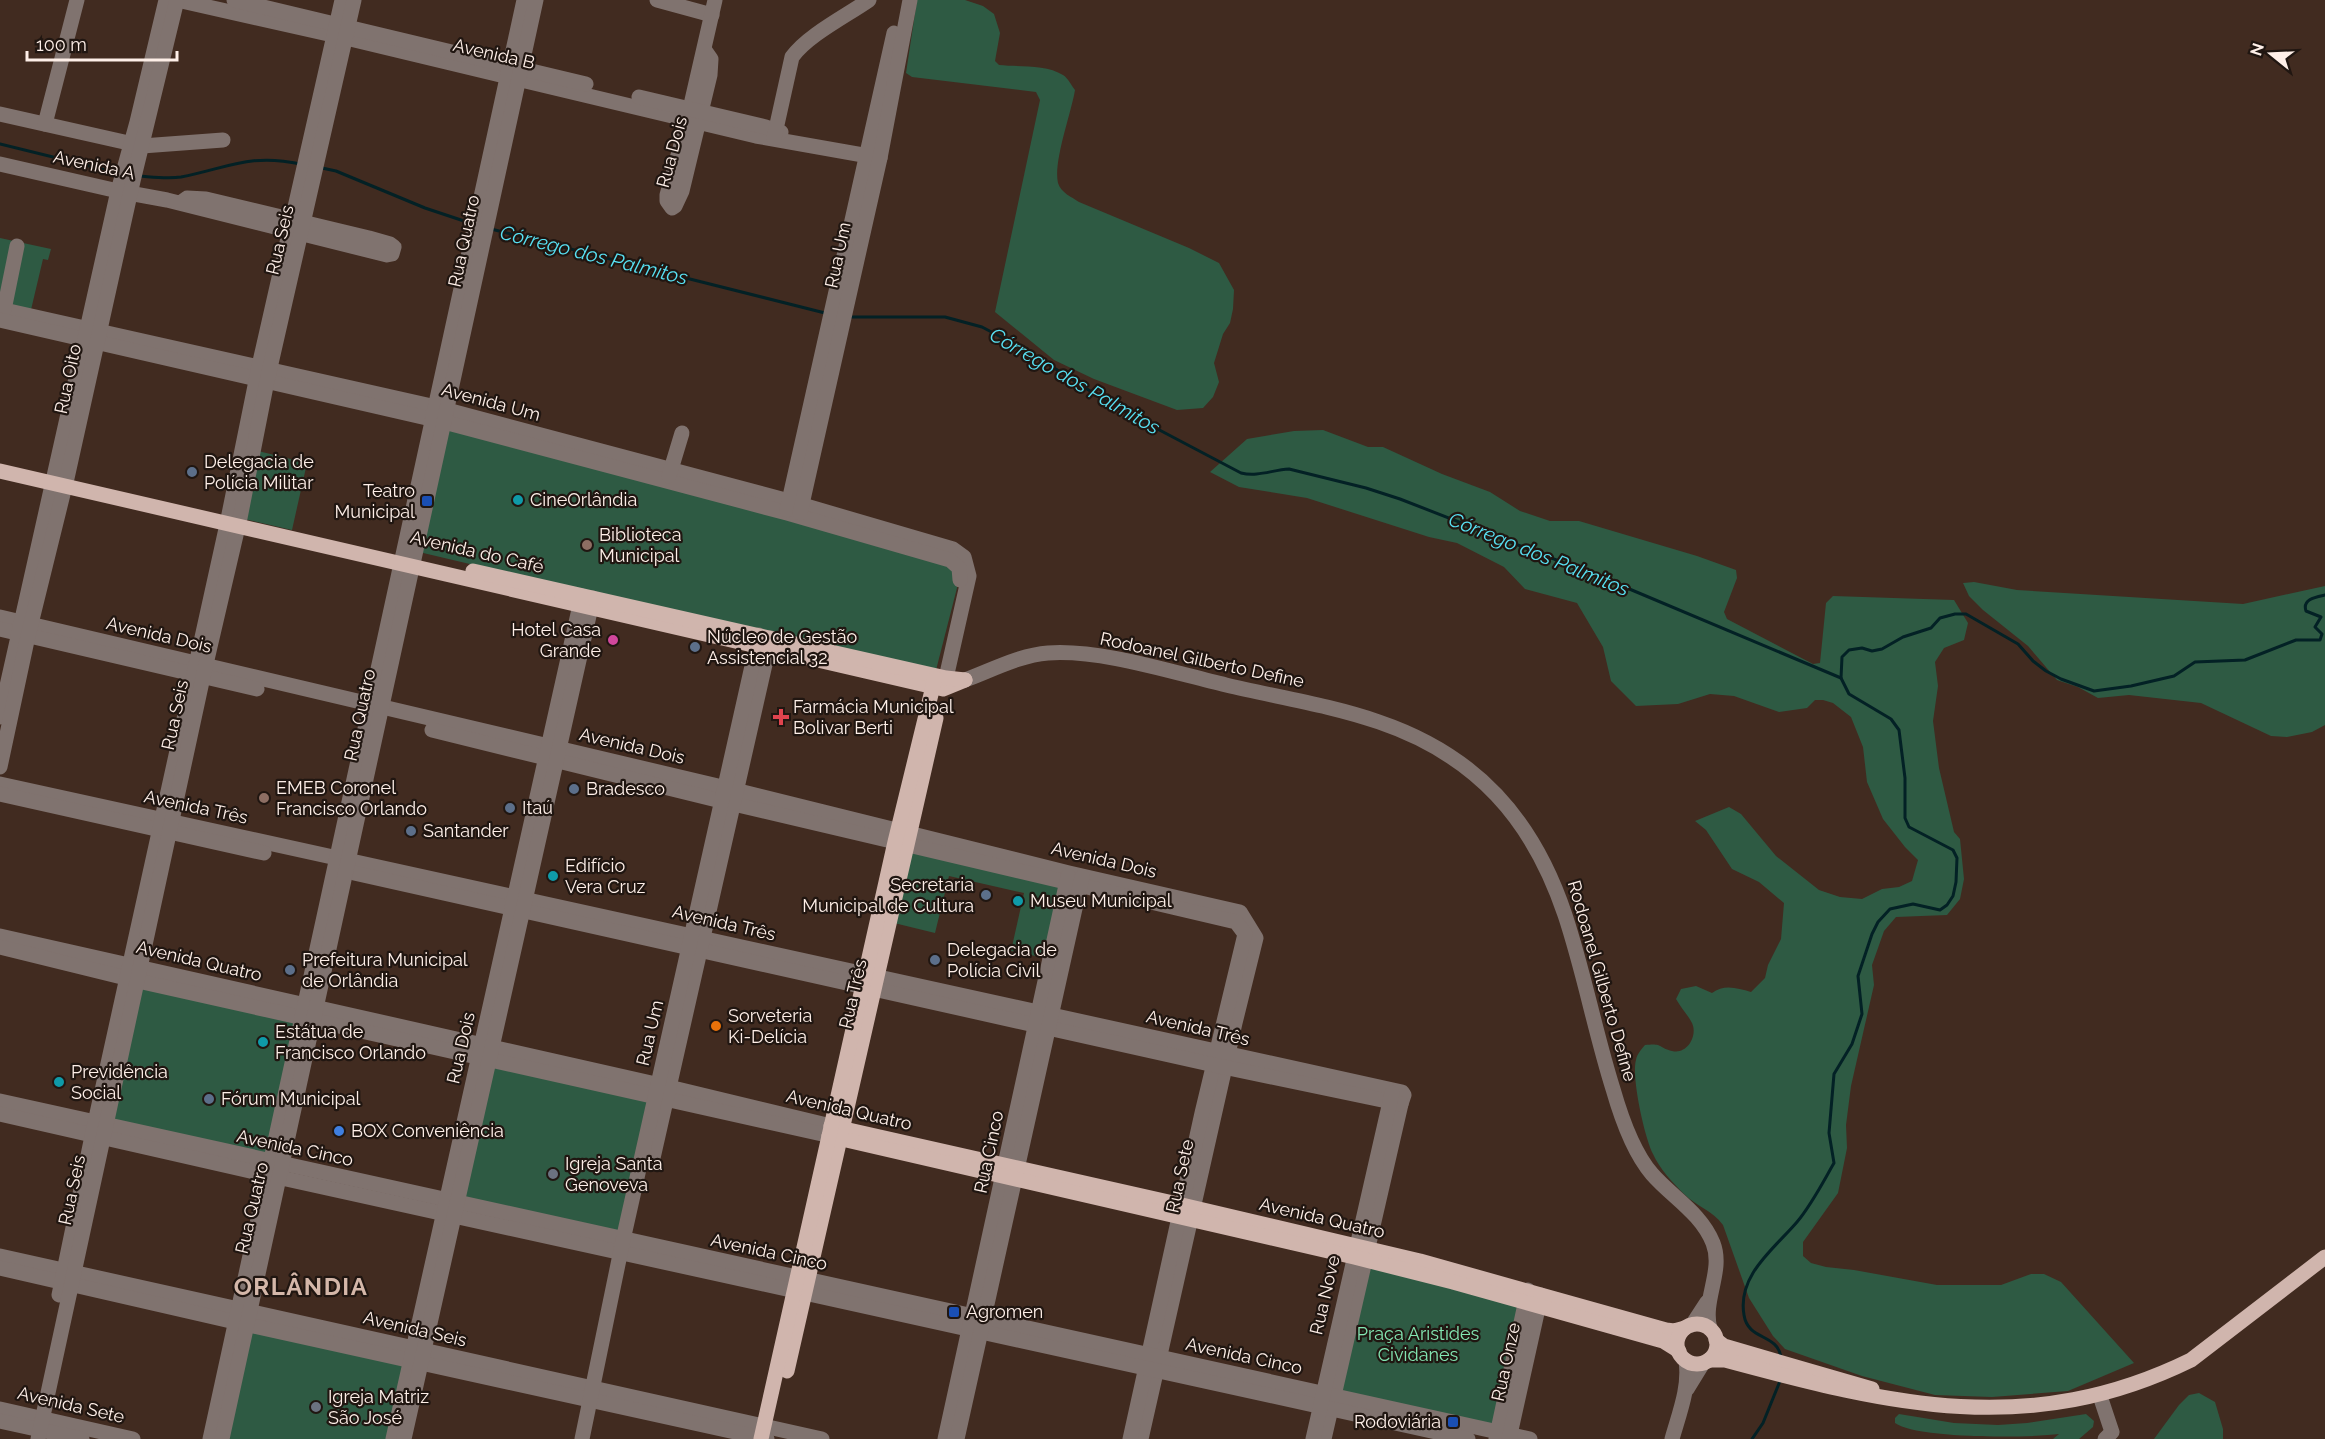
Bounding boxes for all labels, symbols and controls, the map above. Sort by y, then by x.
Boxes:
scale bar [27,24,177,62]
north arrow [2241,24,2301,84]
text: 100 m [36,34,87,55]
street label: Avenida B [451,34,537,73]
text: N [2246,41,2268,58]
street label: Rua Dois [652,114,691,190]
street label: Avenida A [51,146,137,183]
street label: Rua Quatro [444,193,484,289]
street label: Rua Seis [261,203,298,277]
water label: Córrego dos Palmitos [498,220,691,290]
street label: Rua Um [820,220,855,290]
water label: Córrego dos Palmitos [986,322,1165,440]
street label: Rua Oito [50,342,85,416]
street label: Avenida Um [439,378,543,425]
place label: Delegacia de Polícia Militar [204,451,314,493]
marker: Delegacia de Polícia Militar [185,465,199,479]
place label: Teatro Municipal [334,480,415,522]
place label: CineOrlândia [530,489,637,510]
marker: CineOrlândia [511,493,525,507]
marker: Teatro Municipal [420,494,434,508]
water label: Córrego dos Palmitos [1445,507,1633,601]
place label: Biblioteca Municipal [599,524,682,566]
street label: Avenida do Café [408,526,546,577]
marker: Biblioteca Municipal [580,538,594,552]
street label: Avenida Dois [104,612,214,657]
place label: Hotel Casa Grande [511,619,601,661]
place label: Núcleo de Gestão Assistencial 32 [707,626,858,668]
street label: Rodoanel Gilberto Define [1098,628,1307,692]
marker: Hotel Casa Grande [606,633,620,647]
marker: Núcleo de Gestão Assistencial 32 [688,640,702,654]
street label: Rua Quatro [340,667,380,763]
street label: Rua Seis [157,678,192,752]
place label: Farmácia Municipal Bolivar Berti [793,696,954,738]
marker: Farmácia Municipal Bolivar Berti [774,710,788,724]
street label: Avenida Dois [577,723,687,768]
place label: EMEB Coronel Francisco Orlando [276,777,427,819]
place label: Bradesco [586,778,665,799]
marker: Bradesco [567,782,581,796]
street label: Avenida Três [142,785,250,828]
marker: EMEB Coronel Francisco Orlando [257,791,271,805]
place label: Itaú [522,797,553,818]
marker: Itaú [503,801,517,815]
place label: Santander [423,820,509,841]
marker: Santander [404,824,418,838]
street label: Avenida Dois [1049,837,1159,882]
place label: Edifício Vera Cruz [565,855,646,897]
marker: Edifício Vera Cruz [546,869,560,883]
place label: Secretaria Municipal de Cultura [802,874,974,916]
street label: Rodoanel Gilberto Define [1564,878,1641,1084]
marker: Secretaria Municipal de Cultura [979,888,993,902]
place label: Museu Municipal [1030,890,1172,911]
marker: Museu Municipal [1011,894,1025,908]
street label: Avenida Três [670,900,778,945]
street label: Avenida Quatro [134,936,264,985]
place label: Delegacia de Polícia Civil [947,939,1057,981]
place label: Prefeitura Municipal de Orlândia [302,949,468,991]
marker: Delegacia de Polícia Civil [928,953,942,967]
street label: Rua Três [834,957,871,1031]
marker: Prefeitura Municipal de Orlândia [283,963,297,977]
street label: Rua Um [632,998,667,1068]
place label: Sorveteria Ki-Delícia [728,1005,812,1047]
street label: Avenida Três [1144,1005,1252,1050]
street label: Rua Dois [442,1010,479,1086]
marker: Sorveteria Ki-Delícia [709,1019,723,1033]
place label: Estátua de Francisco Orlando [275,1021,426,1063]
marker: Estátua de Francisco Orlando [256,1035,270,1049]
place label: Previdência Social [71,1061,168,1103]
marker: Previdência Social [52,1075,66,1089]
street label: Avenida Quatro [784,1085,914,1134]
place label: Fórum Municipal [221,1088,360,1109]
marker: Fórum Municipal [202,1092,216,1106]
street label: Rua Cinco [970,1108,1008,1195]
place label: BOX Conveniência [351,1120,504,1141]
marker: BOX Conveniência [332,1124,346,1138]
street label: Avenida Cinco [235,1125,356,1170]
street label: Rua Sete [1161,1137,1198,1215]
street label: Rua Seis [54,1153,89,1227]
place label: Igreja Santa Genoveva [565,1153,662,1195]
street label: Rua Quatro [231,1160,272,1256]
marker: Igreja Santa Genoveva [546,1167,560,1181]
street label: Avenida Quatro [1257,1193,1387,1242]
street label: Avenida Cinco [709,1229,830,1274]
street label: Rua Nove [1305,1253,1344,1337]
district label: ORLÂNDIA [234,1272,368,1301]
place label: Agromen [966,1301,1043,1322]
marker: Agromen [947,1305,961,1319]
street label: Avenida Seis [361,1306,469,1351]
street label: Rua Onze [1487,1320,1524,1403]
park label: Praça Aristides Cividanes [1357,1323,1480,1365]
street label: Avenida Cinco [1184,1333,1305,1378]
street label: Avenida Sete [16,1382,127,1427]
place label: Igreja Matriz São José [328,1386,429,1428]
marker: Igreja Matriz São José [309,1400,323,1414]
place label: Rodoviária [1354,1411,1441,1432]
marker: Rodoviária [1446,1415,1460,1429]

